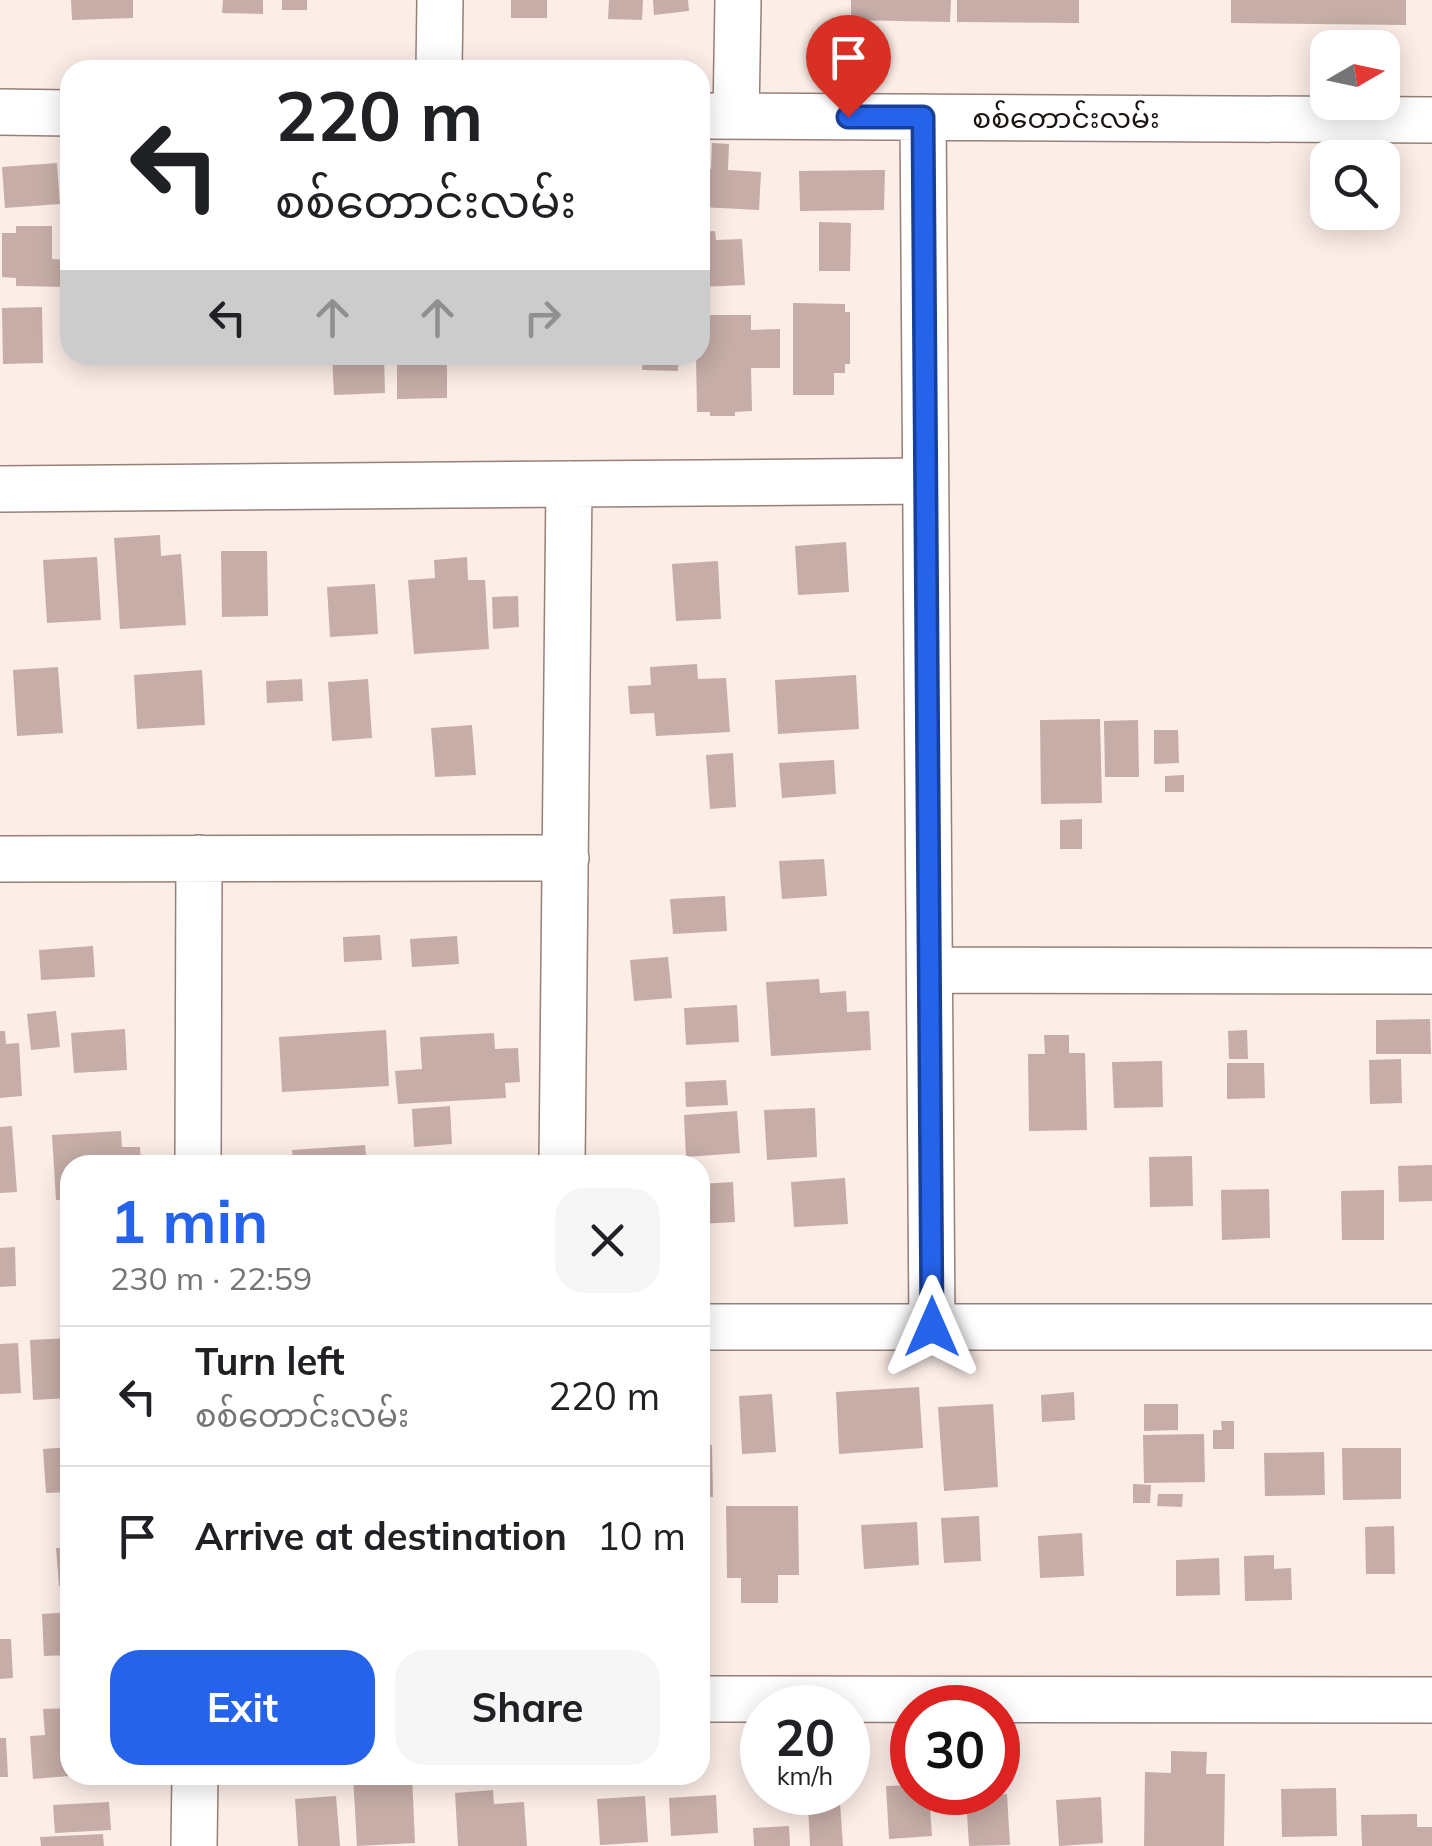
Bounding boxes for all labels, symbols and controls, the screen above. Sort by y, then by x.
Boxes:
pin [806,15,891,118]
icon: arrive [821,30,876,85]
north arrow [1310,30,1400,120]
map controls [1310,30,1400,230]
text: 220 m [275,71,483,159]
icon: left [110,100,240,230]
street label: စစ်တောင်းလမ်း [972,100,1160,135]
button: search [1310,140,1400,230]
text: စစ်တောင်းလမ်း [275,173,576,229]
icon: left [200,290,255,345]
icon: ahead [305,290,360,345]
icon: ahead [410,290,465,345]
icon: right [515,290,570,345]
text: 1 min [110,1183,268,1258]
button: close [555,1188,660,1293]
text: 230 m · 22:59 [110,1258,312,1298]
position arrow [880,1275,984,1379]
text: Turn left [195,1337,345,1385]
icon: left [110,1369,165,1424]
text: 220 m [548,1372,660,1420]
text: စစ်တောင်းလမ်း [195,1395,409,1435]
icon: arrive [110,1509,165,1564]
text: Arrive at destination [195,1512,567,1560]
text: 10 m [597,1512,686,1560]
button: Exit [110,1650,375,1765]
button: Share [395,1650,660,1765]
speed limit sign: 30 [890,1685,1020,1815]
text: 20 [775,1706,835,1769]
text: km/h [777,1760,833,1791]

